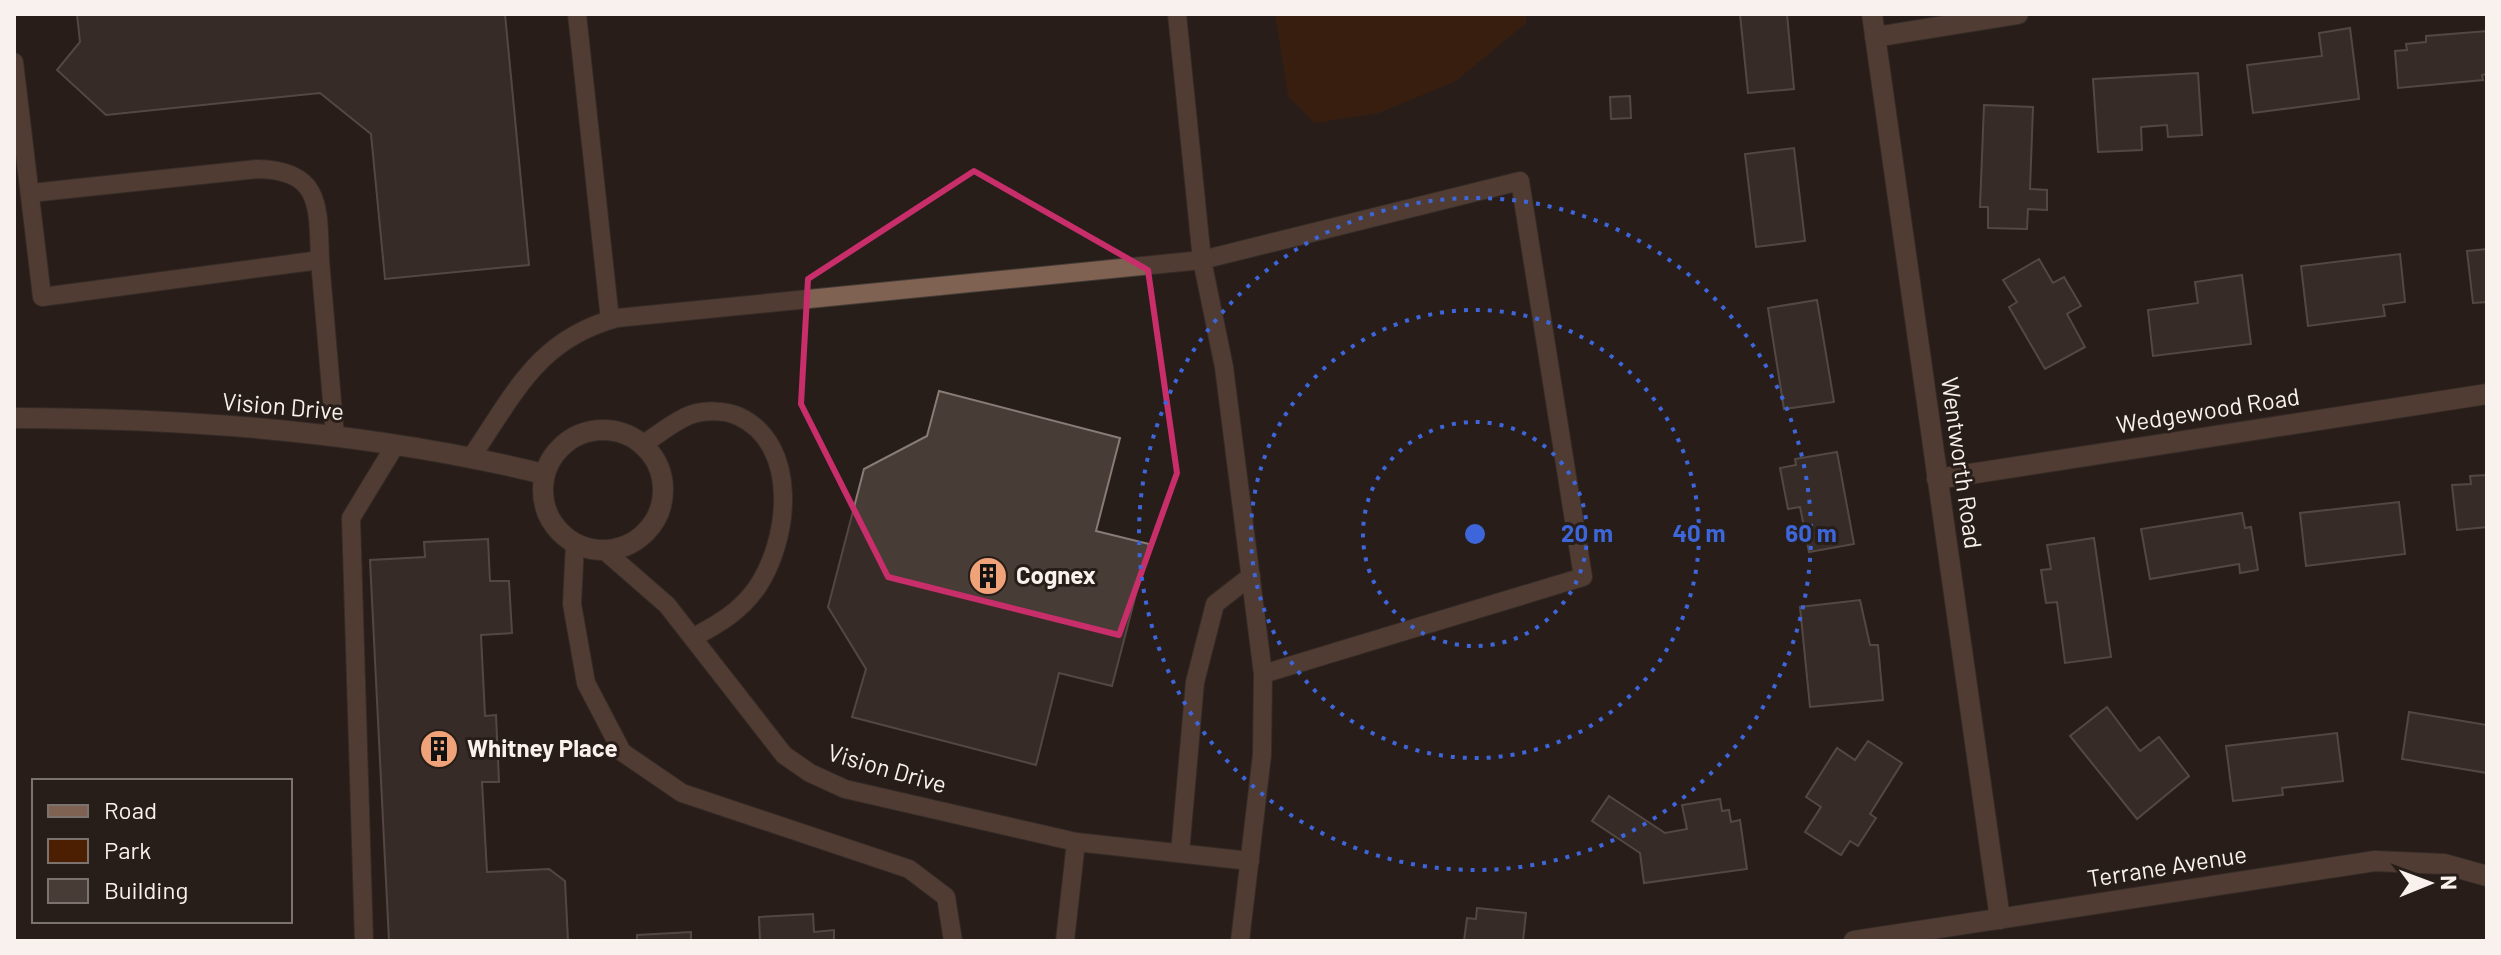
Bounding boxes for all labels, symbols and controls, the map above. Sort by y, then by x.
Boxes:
street label: Wentworth Road [1936,375,1989,550]
street label: Wedgewood Road [2114,381,2301,438]
street label: Vision Drive [221,386,345,425]
text: 20 m [1561,518,1613,547]
text: 40 m [1672,518,1726,547]
text: 60 m [1785,518,1837,547]
centre of rings [1461,520,1489,548]
building icon: Cognex [967,555,1009,597]
place label: Cognex [1016,560,1096,589]
building icon: Whitney Place [418,728,460,770]
place label: Whitney Place [467,733,618,762]
street label: Vision Drive [825,737,950,798]
legend [32,779,292,923]
text: Road [104,795,157,824]
text: Park [104,835,151,864]
street label: Terrane Avenue [2085,839,2249,892]
north arrow [2389,843,2469,923]
text: Building [104,875,188,904]
text: N [2437,875,2463,890]

